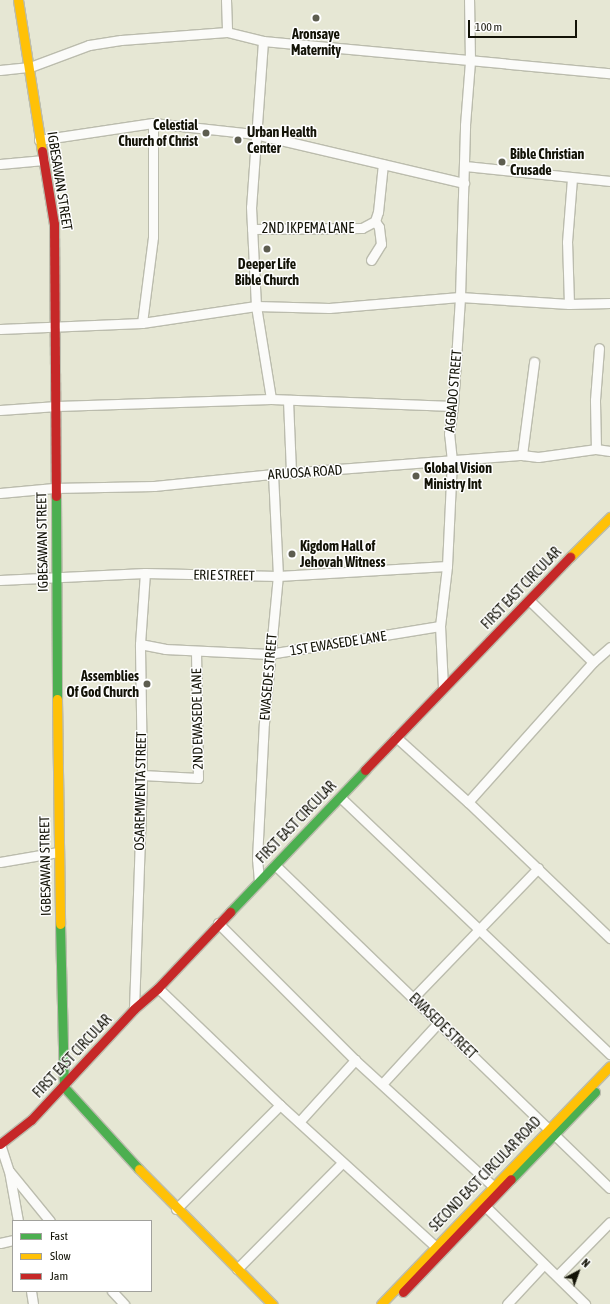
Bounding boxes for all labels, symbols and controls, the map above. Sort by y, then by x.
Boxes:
marker: Aronsaye Maternity [310,12,322,24]
scale bar [470,12,579,38]
text: 100 m [475,20,502,34]
place label: Aronsaye Maternity [291,26,341,58]
place label: Celestial Church of Christ [118,117,198,150]
place label: Urban Health Center [247,124,317,156]
marker: Celestial Church of Christ [201,128,211,138]
street label: IGBESAWAN STREET [44,130,76,232]
marker: Urban Health Center [232,134,244,146]
place label: Bible Christian Crusade [510,146,584,178]
marker: Bible Christian Crusade [497,157,507,167]
street label: 2ND IKPEMA LANE [262,220,354,236]
marker: Deeper Life Bible Church [262,244,272,254]
place label: Deeper Life Bible Church [235,256,299,288]
street label: AGBADO STREET [441,349,465,433]
place label: Global Vision Ministry Int [424,460,492,492]
street label: ARUOSA ROAD [267,461,343,483]
marker: Global Vision Ministry Int [411,471,421,481]
street label: IGBESAWAN STREET [33,492,51,592]
place label: Kigdom Hall of Jehovah Witness [300,538,385,570]
street label: FIRST EAST CIRCULAR [478,544,564,632]
marker: Kigdom Hall of Jehovah Witness [287,549,297,559]
street label: ERIE STREET [193,566,255,584]
street label: 1ST EWASEDE LANE [289,627,387,659]
street label: EWASEDE STREET [256,633,280,721]
place label: Assemblies Of God Church [67,668,139,700]
street label: 2ND EWASEDE LANE [188,668,206,770]
marker: Assemblies Of God Church [142,679,152,689]
street label: OSAREMWENTA STREET [131,731,149,851]
street label: FIRST EAST CIRCULAR [253,778,339,866]
street label: IGBESAWAN STREET [36,816,54,916]
street label: EWASEDE STREET [406,990,480,1062]
street label: FIRST EAST CIRCULAR [29,1011,115,1101]
street label: SECOND EAST CIRCULAR ROAD [426,1113,544,1235]
legend [12,1220,152,1292]
text: Fast [50,1229,68,1243]
text: Slow [50,1249,71,1263]
north arrow [558,1252,598,1292]
text: N [579,1256,592,1270]
text: Jam [50,1269,68,1283]

